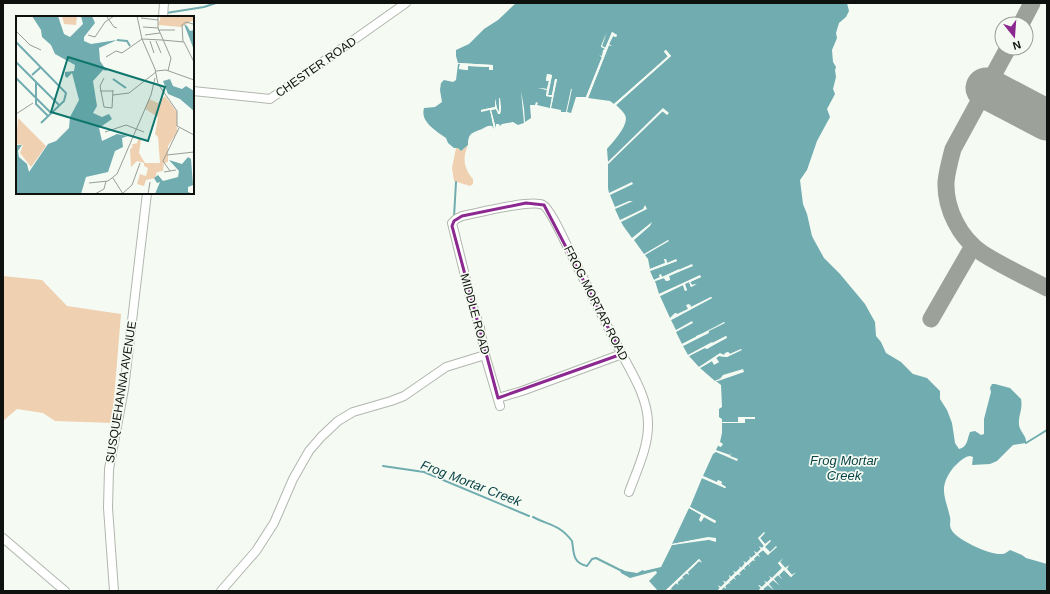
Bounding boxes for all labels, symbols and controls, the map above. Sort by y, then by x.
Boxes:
inset map [16,16,194,194]
north arrow [994,16,1034,56]
street label: CHESTER ROAD [273,34,359,100]
text: N [1011,39,1022,52]
street label: FROG MORTAR ROAD [561,243,631,363]
street label: MIDDLE ROAD [457,272,493,356]
street label: SUSQUEHANNA AVENUE [103,320,139,464]
water label: Frog Mortar Creek [810,453,879,483]
water label: Frog Mortar Creek [419,457,525,510]

